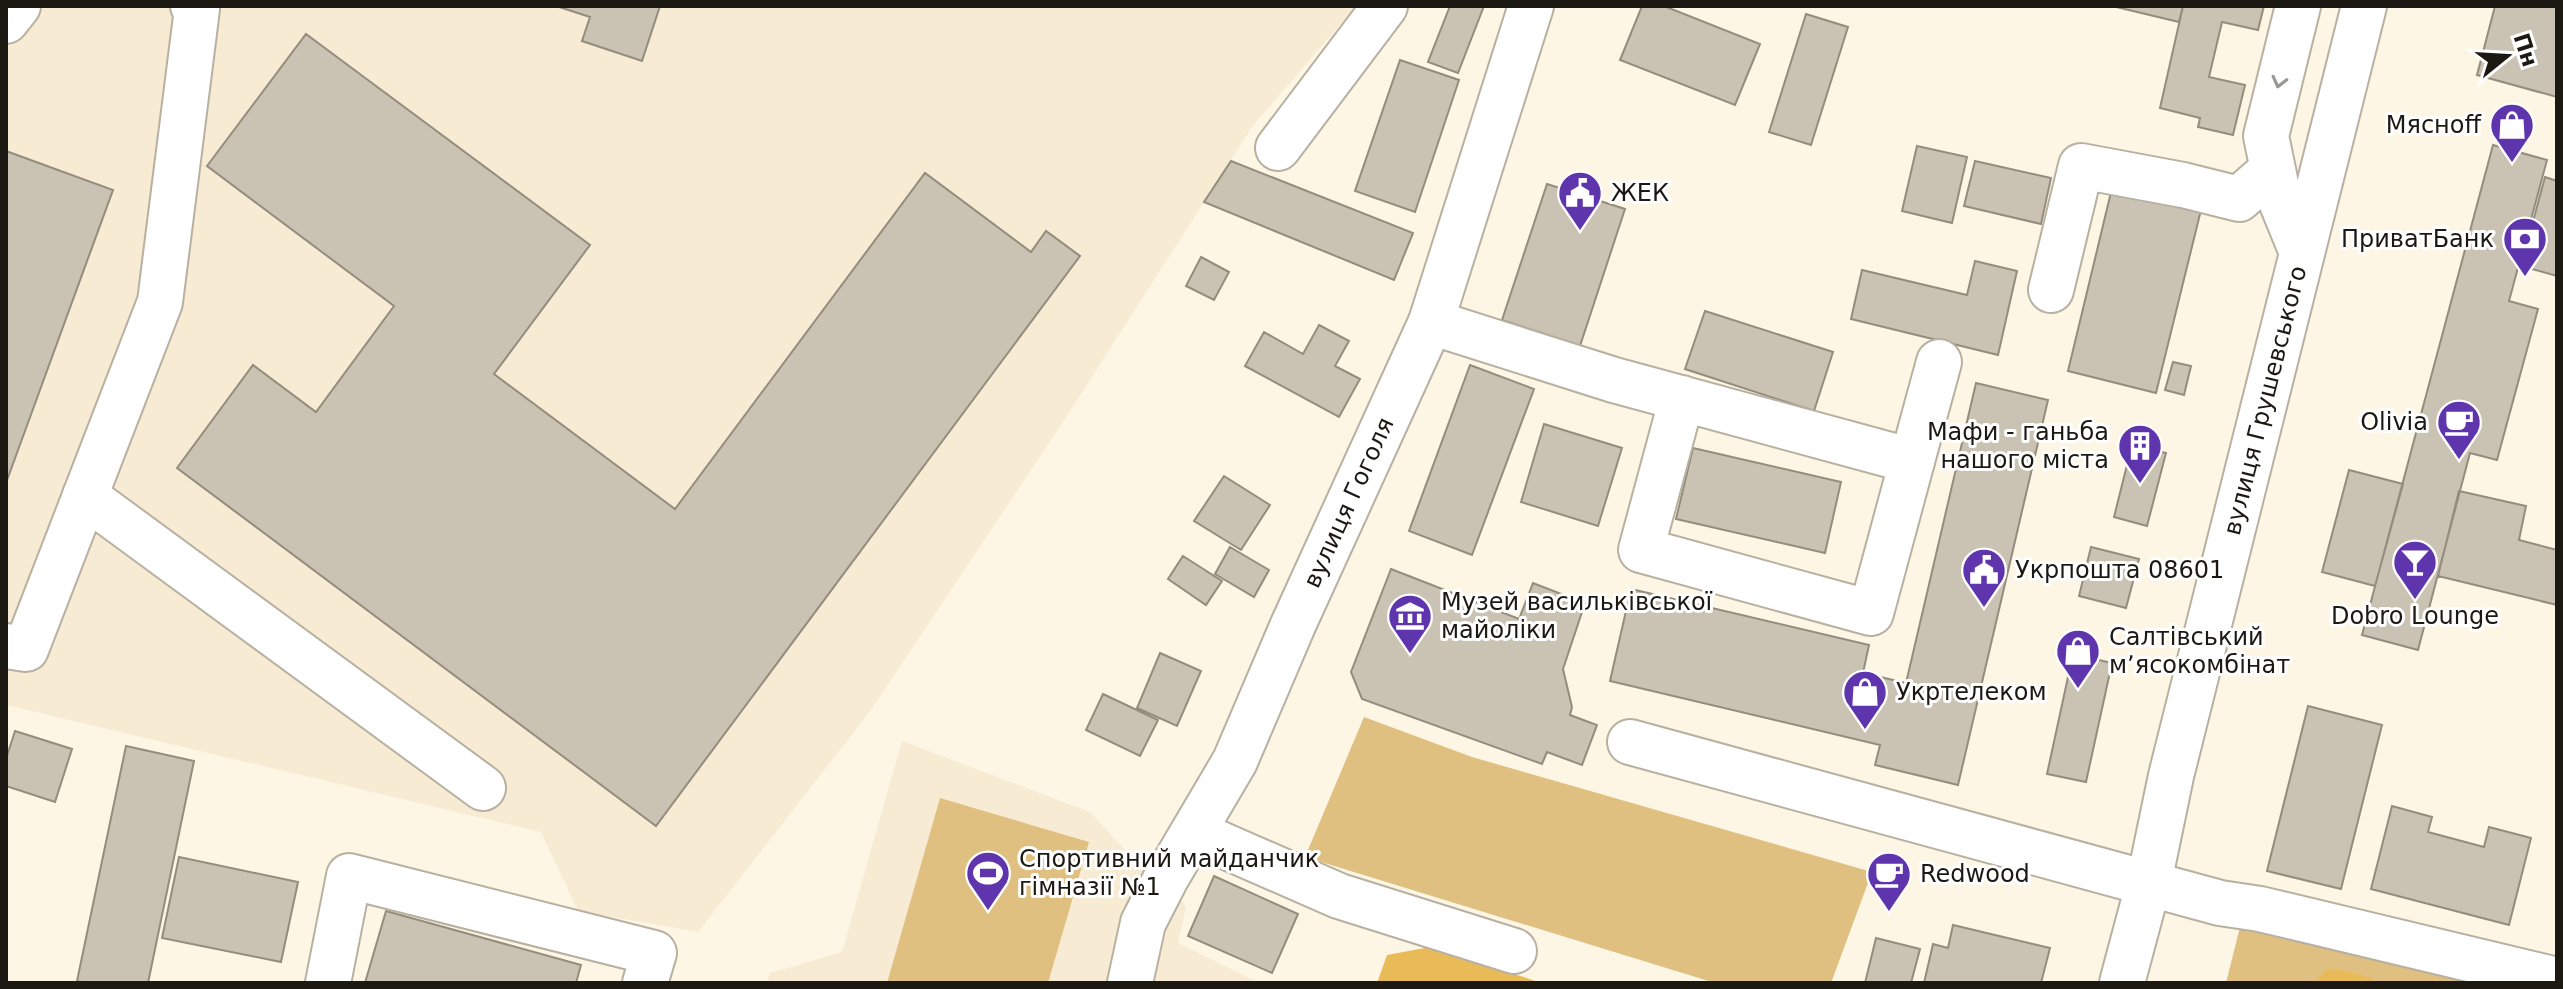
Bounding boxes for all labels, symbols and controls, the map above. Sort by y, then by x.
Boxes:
north arrow [2467,16,2547,96]
text: Пн [2508,30,2543,70]
one-way arrow [2271,74,2288,88]
shop icon: Мяснoff [2488,101,2536,164]
place label: Мяснoff [2386,111,2481,139]
public building icon: ЖЕК [1556,169,1604,232]
place label: ЖЕК [1611,179,1669,207]
bank icon: ПриватБанк [2501,215,2549,278]
place label: ПриватБанк [2341,225,2494,253]
street label: вулиця Грушевського [2218,263,2312,538]
cafe icon: Olivia [2435,398,2483,461]
place label: Olivia [2360,408,2428,436]
street label: вулиця Гоголя [1298,413,1400,592]
place label: Мафи - ганьба нашого міста [1927,418,2109,474]
building icon: Мафи - ганьба нашого міста [2116,422,2164,485]
bar icon: Dobro Lounge [2391,538,2439,601]
public building icon: Укрпошта 08601 [1960,546,2008,609]
place label: Укрпошта 08601 [2015,556,2224,584]
place label: Музей васильківської майоліки [1441,588,1713,644]
museum icon: Музей васильківської майоліки [1386,592,1434,655]
place label: Dobro Lounge [2331,602,2499,630]
place label: Салтівський мʼясокомбінат [2109,623,2290,679]
shop icon: Салтівський мʼясокомбінат [2054,627,2102,690]
shop icon: Укртелеком [1841,668,1889,731]
place label: Укртелеком [1896,678,2047,706]
place label: Спортивний майданчик гімназії №1 [1019,845,1319,901]
sports icon: Спортивний майданчик гімназії №1 [964,849,1012,912]
cafe icon: Redwood [1865,850,1913,913]
place label: Redwood [1920,860,2030,888]

